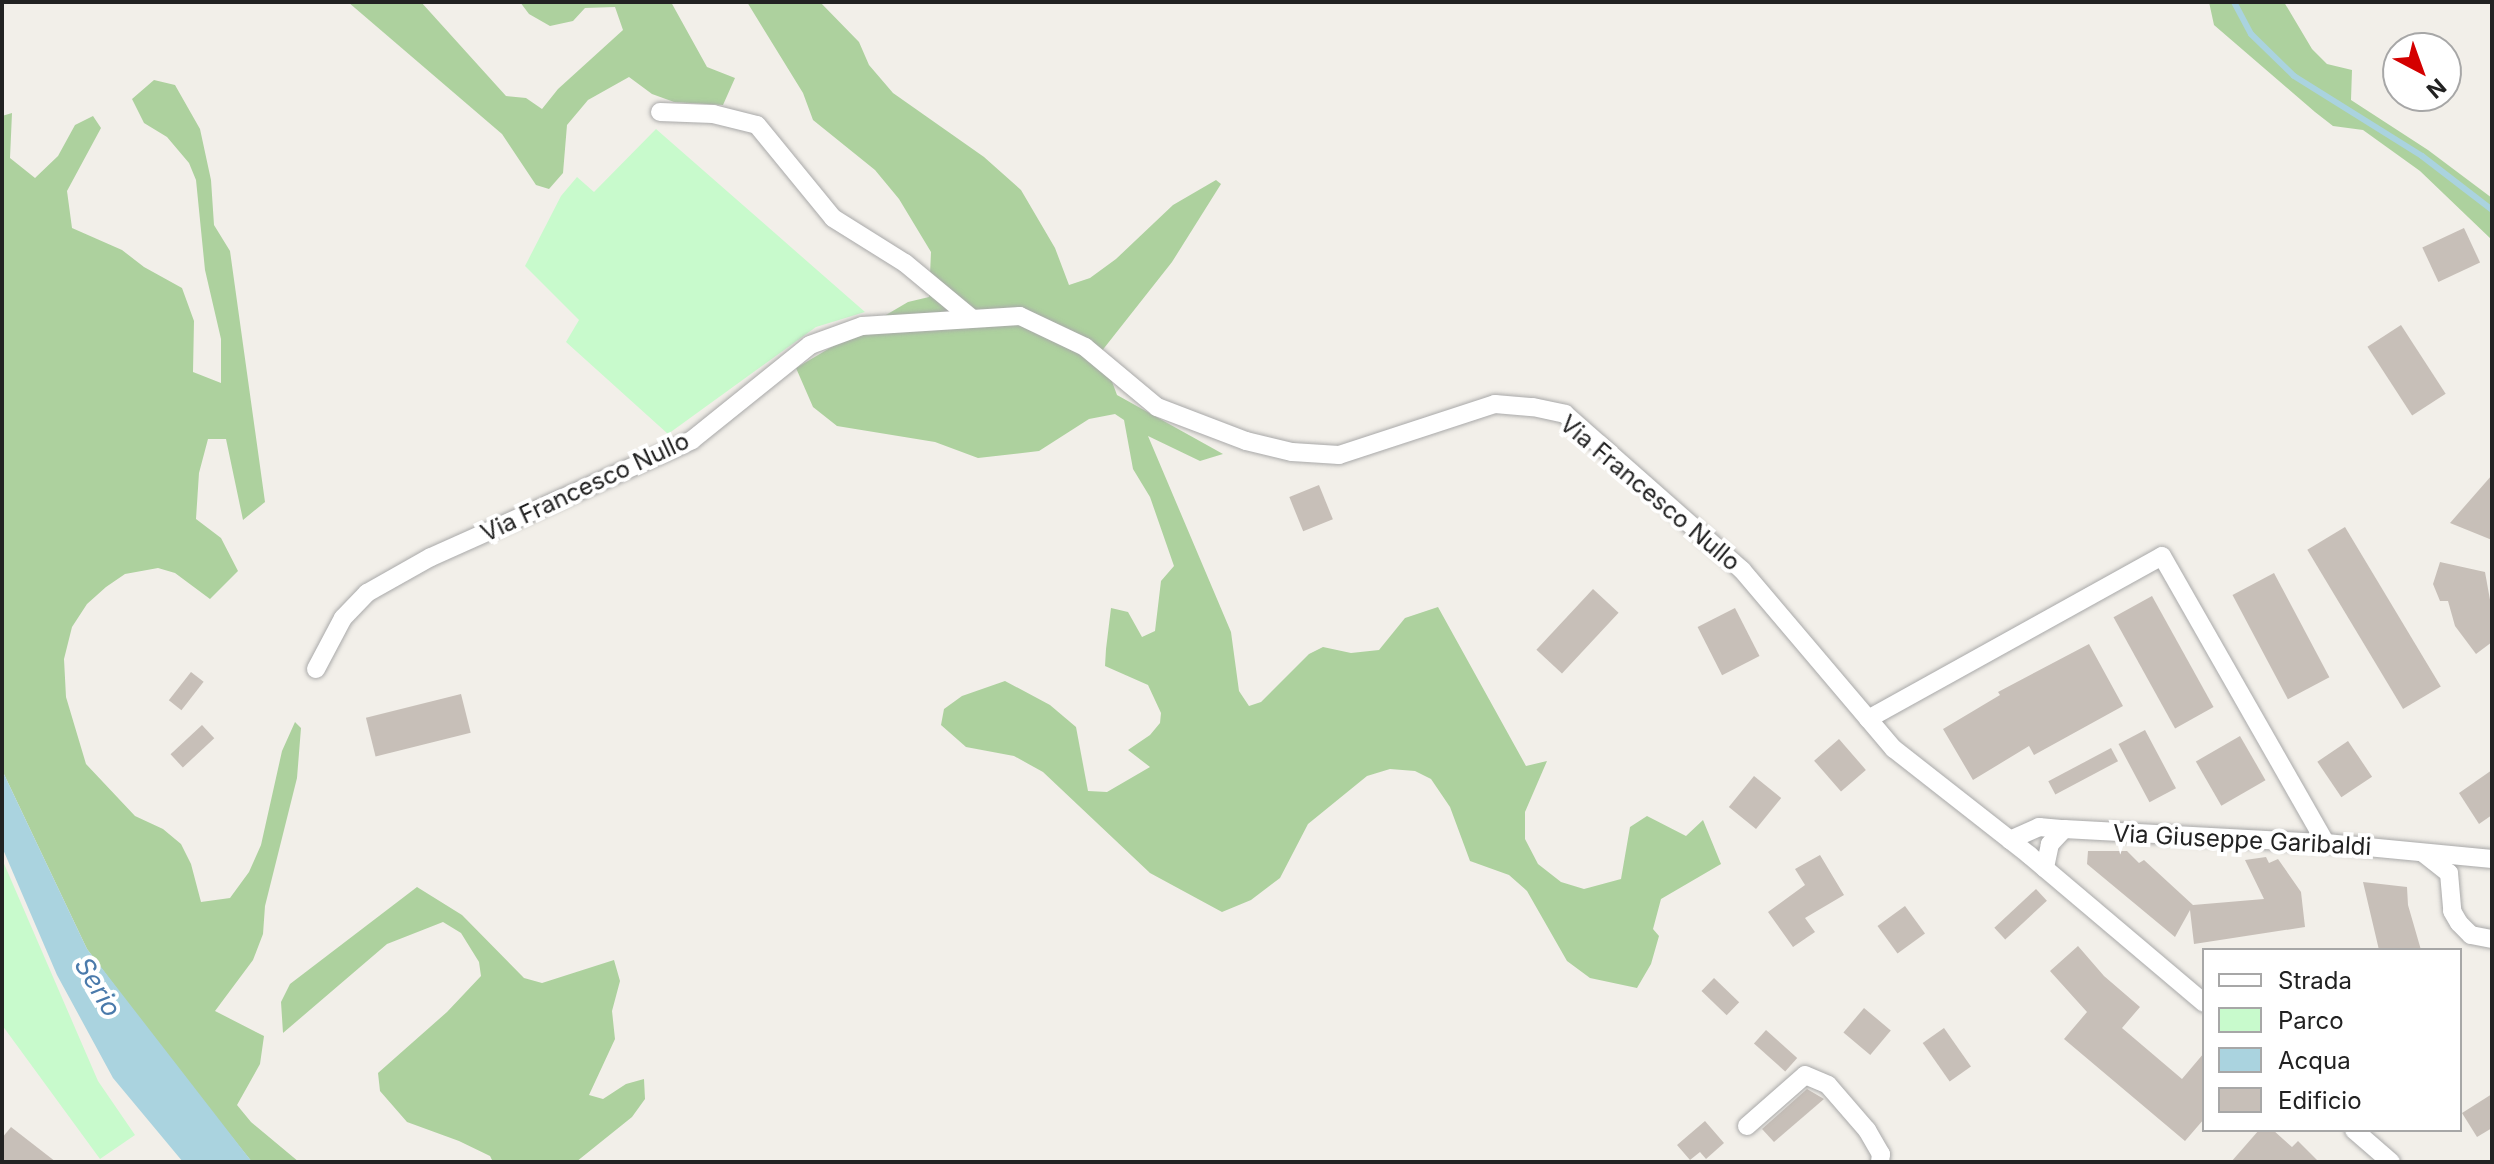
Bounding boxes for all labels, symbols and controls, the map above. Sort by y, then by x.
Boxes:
north arrow [2382,32,2462,112]
text: N [2422,73,2451,104]
street label: Via Francesco Nullo [1554,409,1746,577]
street label: Via Francesco Nullo [476,426,694,548]
street label: Via Giuseppe Garibaldi [2112,819,2372,861]
legend [2202,948,2462,1132]
water label: Serio [68,952,128,1022]
text: Strada [2278,966,2352,995]
text: Parco [2278,1006,2344,1035]
text: Acqua [2278,1046,2351,1075]
text: Edificio [2278,1086,2362,1115]

